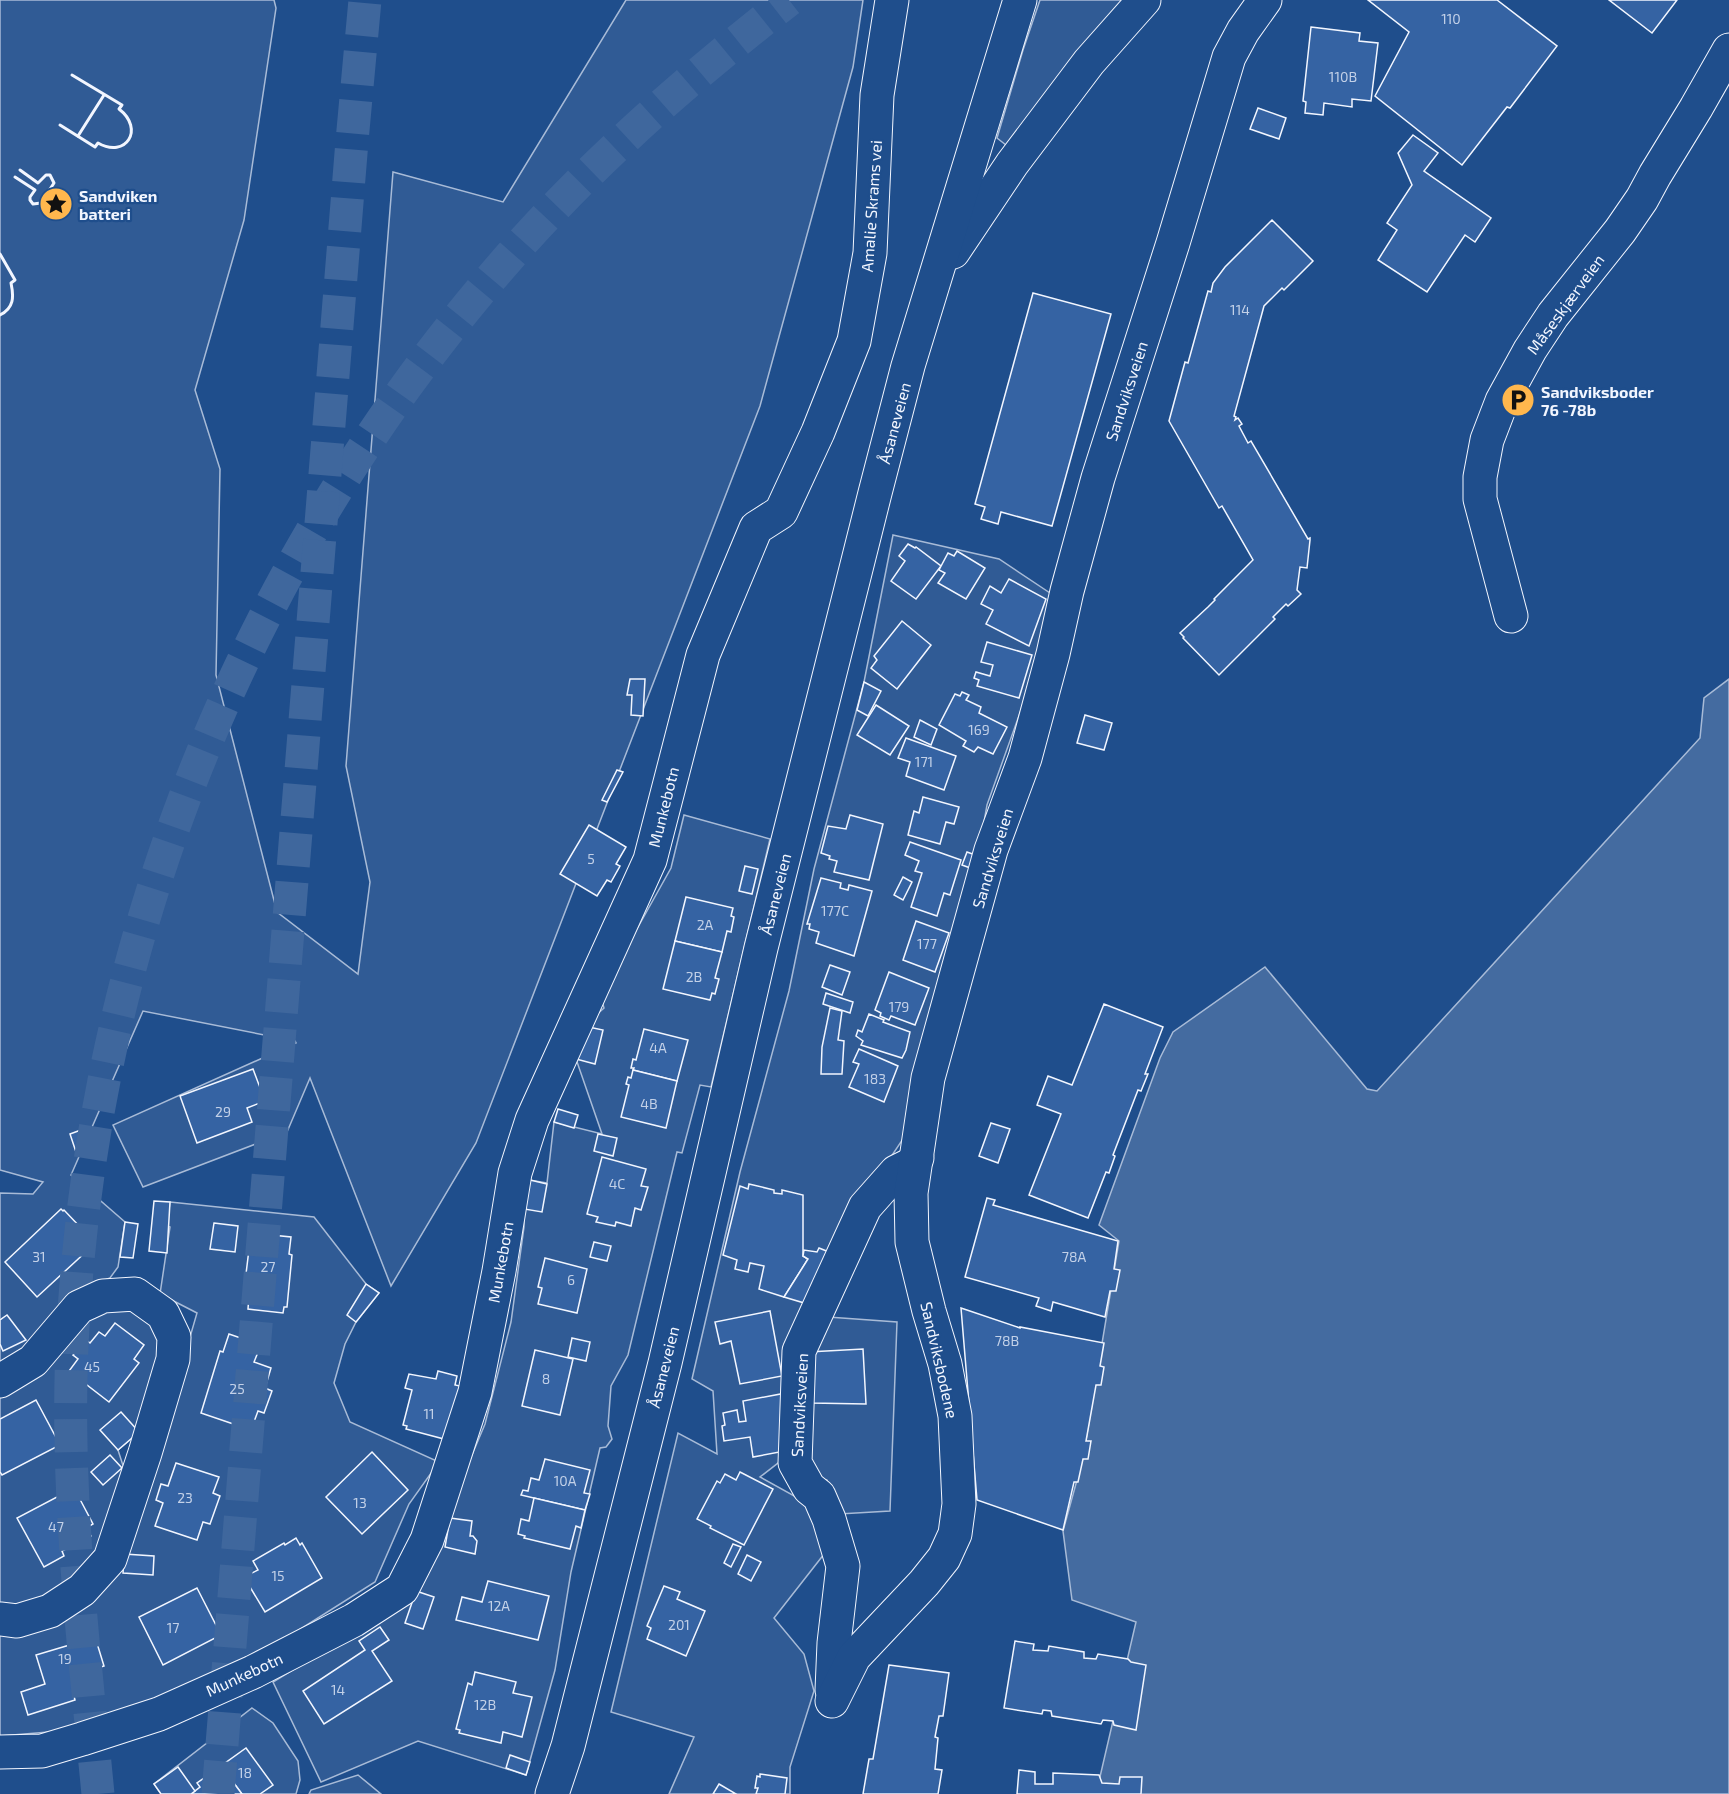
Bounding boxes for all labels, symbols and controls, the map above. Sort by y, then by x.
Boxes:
house number: 110 [1441,10,1461,27]
house number: 110B [1329,68,1357,85]
street label: Amalie Skrams vei [857,139,885,273]
place icon: Sandviken batteri [38,186,74,222]
place label: Sandviken batteri [79,186,157,223]
street label: Måseskjærveien [1522,250,1608,358]
house number: 114 [1230,301,1250,318]
street label: Sandviksveien [1101,339,1151,443]
street label: Åsaneveien [874,380,914,466]
parking icon: Sandviksboder 76 -78b [1500,382,1536,418]
place label: Sandviksboder 76 -78b [1541,382,1654,419]
house number: 169 [968,721,990,738]
house number: 171 [915,753,933,770]
street label: Munkebotn [644,765,682,849]
street label: Sandviksveien [968,806,1016,910]
house number: 5 [587,850,595,867]
street label: Åsaneveien [756,851,794,937]
house number: 177C [821,902,849,919]
house number: 2A [697,916,714,933]
house number: 177 [917,935,937,952]
house number: 2B [686,968,702,985]
house number: 179 [889,998,909,1015]
house number: 4A [649,1039,667,1056]
house number: 183 [864,1070,886,1087]
house number: 4B [640,1095,658,1112]
house number: 29 [215,1103,231,1120]
house number: 4C [609,1175,625,1192]
street label: Munkebotn [483,1220,517,1304]
house number: 31 [32,1248,46,1265]
house number: 78A [1062,1248,1086,1265]
house number: 27 [260,1258,276,1275]
house number: 6 [567,1271,575,1288]
street label: Sandviksbodene [917,1300,963,1420]
street label: Åsaneveien [644,1324,682,1410]
house number: 78B [995,1332,1019,1349]
street label: Sandviksveien [787,1353,811,1457]
house number: 45 [84,1358,100,1375]
house number: 8 [542,1370,550,1387]
house number: 25 [229,1380,245,1397]
house number: 11 [423,1405,435,1422]
house number: 10A [554,1472,577,1489]
house number: 23 [177,1489,193,1506]
house number: 13 [353,1494,367,1511]
house number: 47 [48,1518,64,1535]
house number: 15 [271,1567,285,1584]
house number: 12A [488,1597,510,1614]
house number: 201 [668,1616,690,1633]
house number: 17 [167,1619,179,1636]
street label: Munkebotn [203,1648,285,1700]
house number: 19 [58,1650,72,1667]
house number: 14 [331,1681,345,1698]
house number: 12B [474,1696,496,1713]
house number: 18 [238,1764,252,1781]

